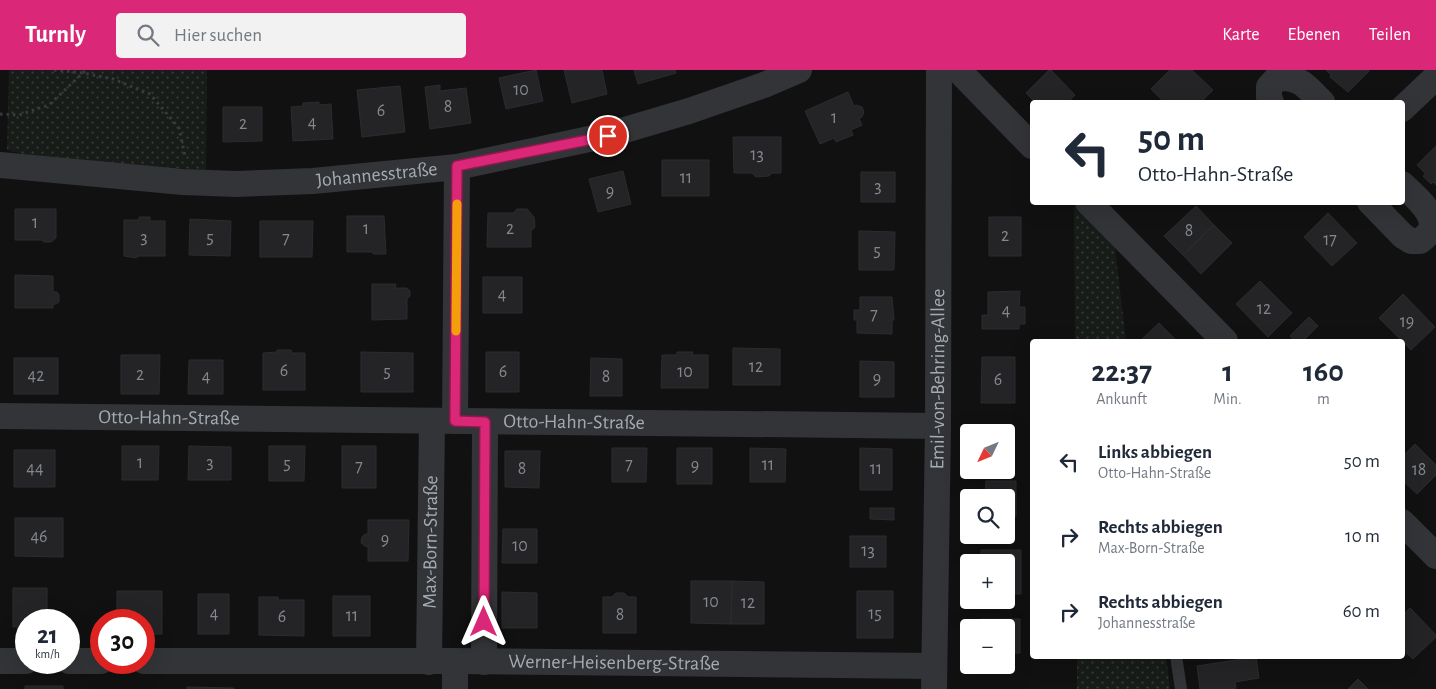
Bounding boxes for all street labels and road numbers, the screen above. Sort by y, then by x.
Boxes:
street label: Johannesstraße [315,159,438,191]
street label: Emil-von-Behring-Allee [927,289,948,470]
street label: Otto-Hahn-Straße [98,407,240,429]
street label: Otto-Hahn-Straße [503,411,645,433]
street label: Max-Born-Straße [420,475,441,609]
street label: Werner-Heisenberg-Straße [508,652,720,674]

